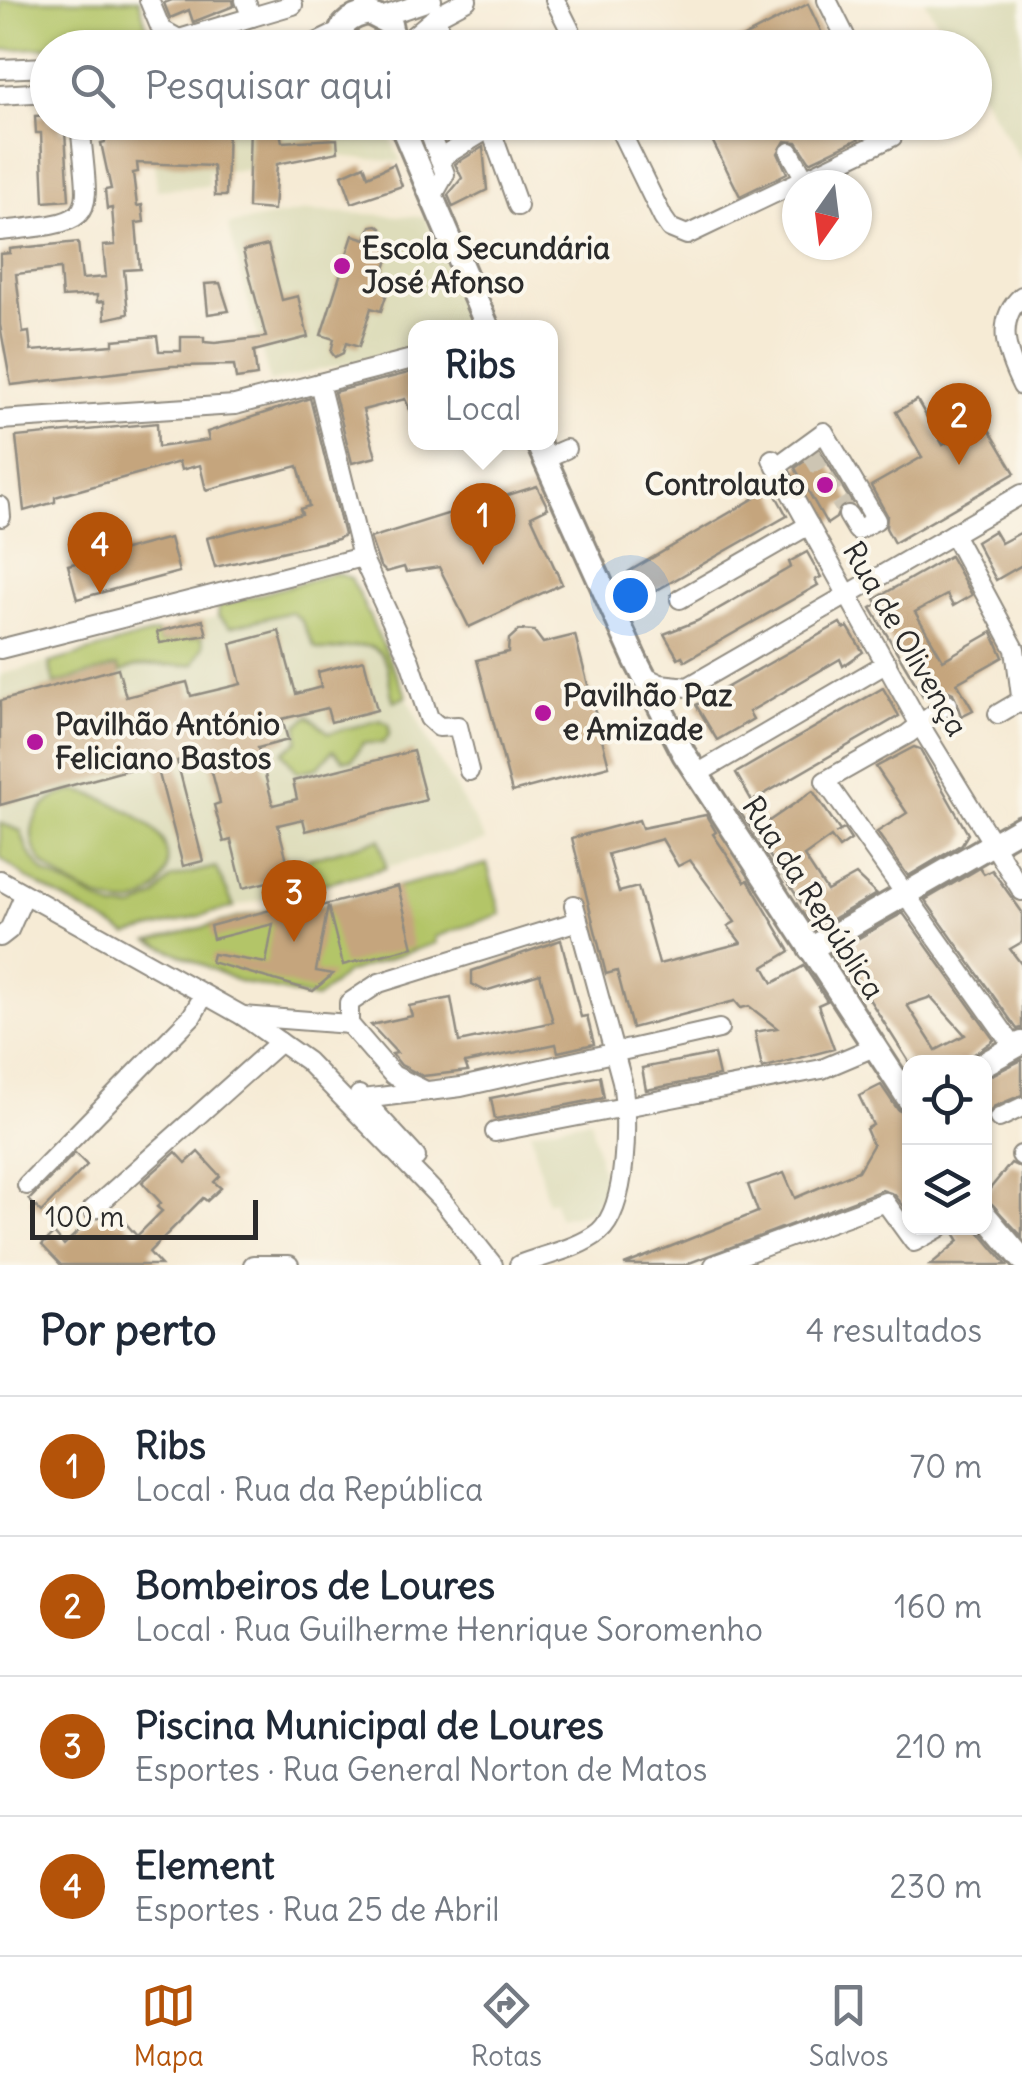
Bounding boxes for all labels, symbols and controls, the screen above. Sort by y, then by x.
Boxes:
search box [30,30,992,140]
icon: search [65,58,120,113]
text: Pesquisar aqui [145,62,393,109]
north arrow [782,170,872,260]
place label: Escola Secundária José Afonso [362,229,610,301]
marker: Escola Secundária José Afonso [331,255,353,277]
popup [408,320,558,450]
text: Ribs [445,341,516,388]
pin: 2 [926,382,992,465]
text: Local [445,388,521,429]
place label: Controlauto [644,465,805,503]
marker: Controlauto [814,474,836,496]
pin: 1 [450,482,516,565]
pin: 4 [68,512,132,594]
street label: Rua de Olivença [835,534,977,743]
your location [605,570,656,621]
place label: Pavilhão Paz e Amizade [563,676,733,748]
marker: Pavilhão Paz e Amizade [532,702,554,724]
place label: Pavilhão António Feliciano Bastos [55,705,280,777]
marker: Pavilhão António Feliciano Bastos [24,731,46,753]
street label: Rua da República [734,789,893,1006]
pin: 3 [262,860,326,942]
map controls [902,1055,992,1235]
button: locate [902,1055,992,1145]
button: layers [902,1145,992,1235]
scale bar [30,1195,258,1240]
text: 100 m [45,1199,124,1235]
text: Por perto [40,1304,217,1356]
text: 4 resultados [806,1310,982,1351]
text: Ribs [135,1422,206,1469]
text: 1 [66,1446,79,1487]
text: 70 m [910,1446,982,1487]
text: Local · Rua da República [135,1469,483,1510]
text: Bombeiros de Loures [135,1562,495,1609]
text: 2 [64,1586,81,1627]
text: 160 m [894,1586,982,1627]
text: Local · Rua Guilherme Henrique Soromenho [135,1609,763,1650]
text: Piscina Municipal de Loures [135,1702,604,1749]
text: 3 [63,1726,82,1767]
text: 210 m [895,1726,982,1767]
text: Esportes · Rua General Norton de Matos [135,1749,707,1790]
text: Element [135,1842,275,1889]
text: 4 [63,1866,82,1907]
text: 230 m [890,1866,982,1907]
text: Esportes · Rua 25 de Abril [135,1889,500,1930]
tab: Mapa [133,1978,204,2074]
tab: Rotas [471,1978,542,2074]
tab: Salvos [809,1978,889,2074]

